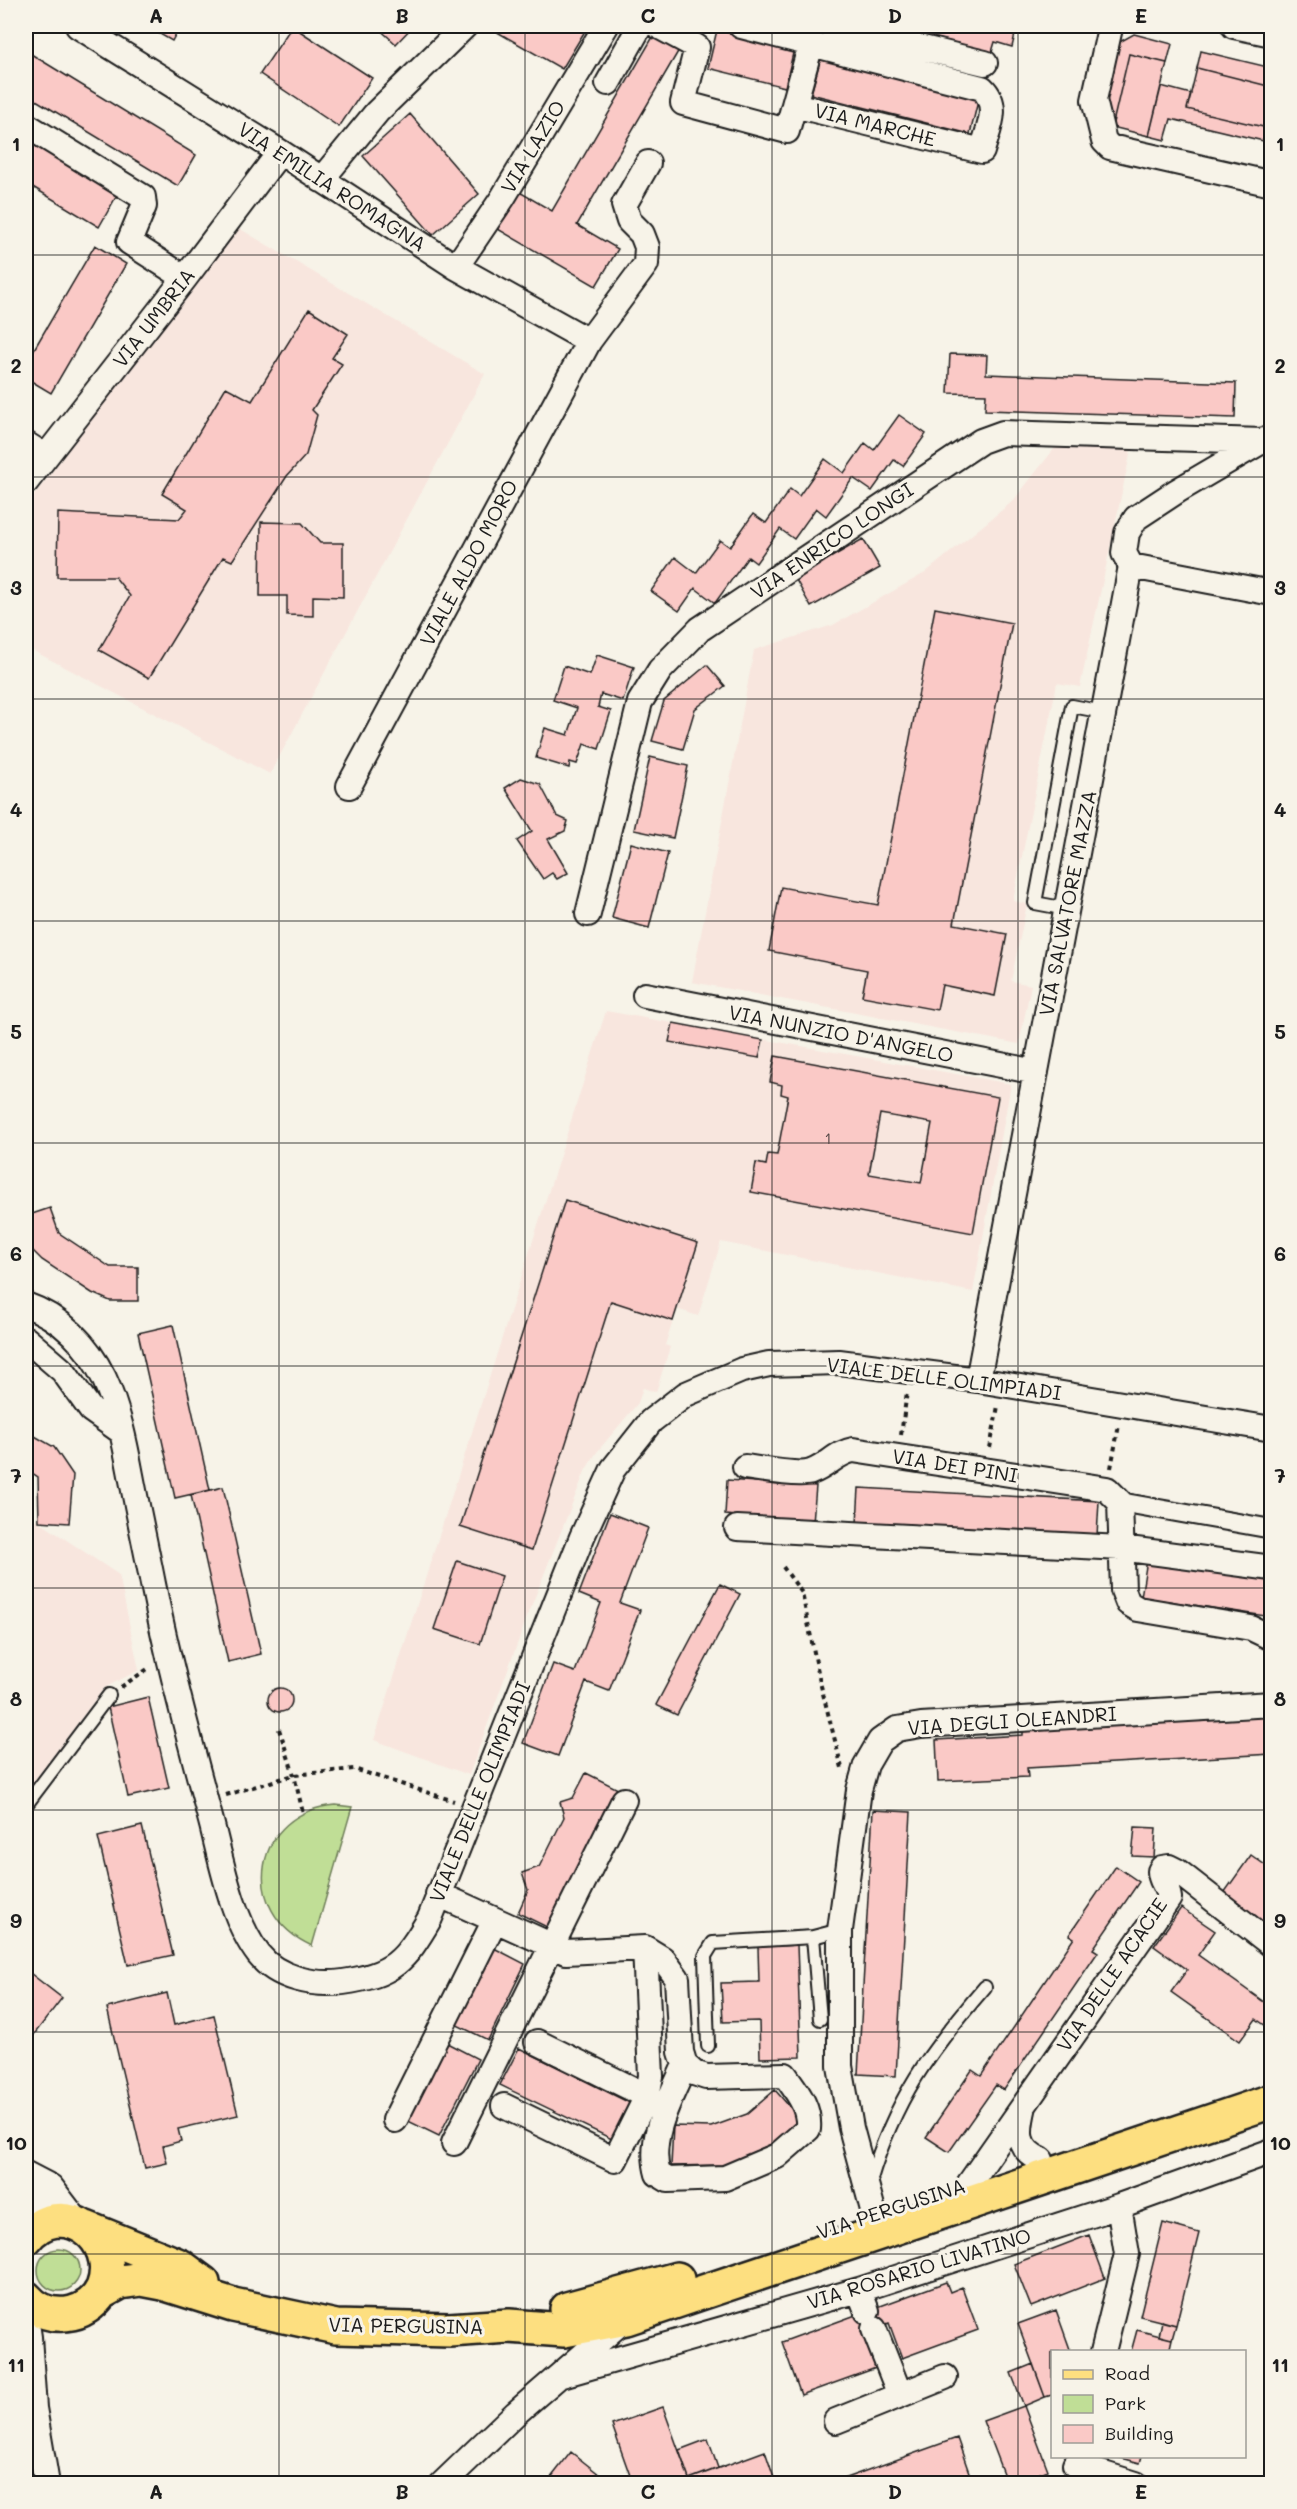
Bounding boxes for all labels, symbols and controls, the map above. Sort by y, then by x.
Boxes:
text: A [149,2,163,28]
text: B [395,2,409,28]
text: C [641,2,656,28]
text: D [888,2,902,28]
text: E [1135,2,1147,28]
street label: VIA LAZIO [494,95,570,198]
street label: VIA MARCHE [812,96,939,152]
street label: VIA EMILIA ROMAGNA [233,116,432,257]
text: 1 [12,130,20,156]
text: 1 [1276,130,1284,156]
street label: VIA UMBRIA [106,263,200,372]
text: 2 [10,352,22,378]
text: 2 [1274,352,1286,378]
street label: VIALE ALDO MORO [413,475,523,650]
street label: VIA ENRICO LONGI [745,476,918,604]
text: 3 [10,574,22,600]
text: 3 [1274,574,1286,600]
street label: VIA SALVATORE MAZZA [1032,788,1102,1018]
text: 4 [10,796,23,822]
text: 4 [1274,796,1287,822]
street label: VIA NUNZIO D'ANGELO [727,998,956,1068]
text: 5 [10,1018,22,1044]
text: 5 [1274,1018,1286,1044]
house number: 1 [824,1127,832,1148]
text: 6 [10,1240,22,1266]
text: 6 [1274,1240,1286,1266]
street label: VIALE DELLE OLIMPIADI [825,1351,1063,1405]
street label: VIA DEI PINI [891,1442,1020,1488]
text: 7 [10,1462,22,1488]
text: 7 [1274,1462,1286,1488]
street label: VIALE DELLE OLIMPIADI [423,1677,535,1906]
text: 8 [10,1685,22,1711]
text: 8 [1274,1685,1286,1711]
street label: VIA DEGLI OLEANDRI [907,1700,1117,1740]
street label: VIA DELLE ACACIE [1050,1893,1172,2056]
text: 9 [10,1907,22,1933]
text: 9 [1274,1907,1286,1933]
text: 10 [5,2129,27,2155]
text: 10 [1269,2129,1291,2155]
street label: VIA PERGUSINA [813,2172,968,2244]
street label: VIA ROSARIO LIVATINO [804,2222,1034,2315]
street label: VIA PERGUSINA [328,2311,484,2339]
legend [1051,2350,1246,2458]
text: 11 [7,2351,25,2377]
text: 11 [1271,2351,1289,2377]
text: Road [1105,2361,1150,2385]
text: Park [1105,2391,1146,2415]
text: Building [1105,2421,1173,2445]
text: A [149,2478,163,2504]
text: B [395,2478,409,2504]
text: C [641,2478,656,2504]
text: D [888,2478,902,2504]
text: E [1135,2478,1147,2504]

